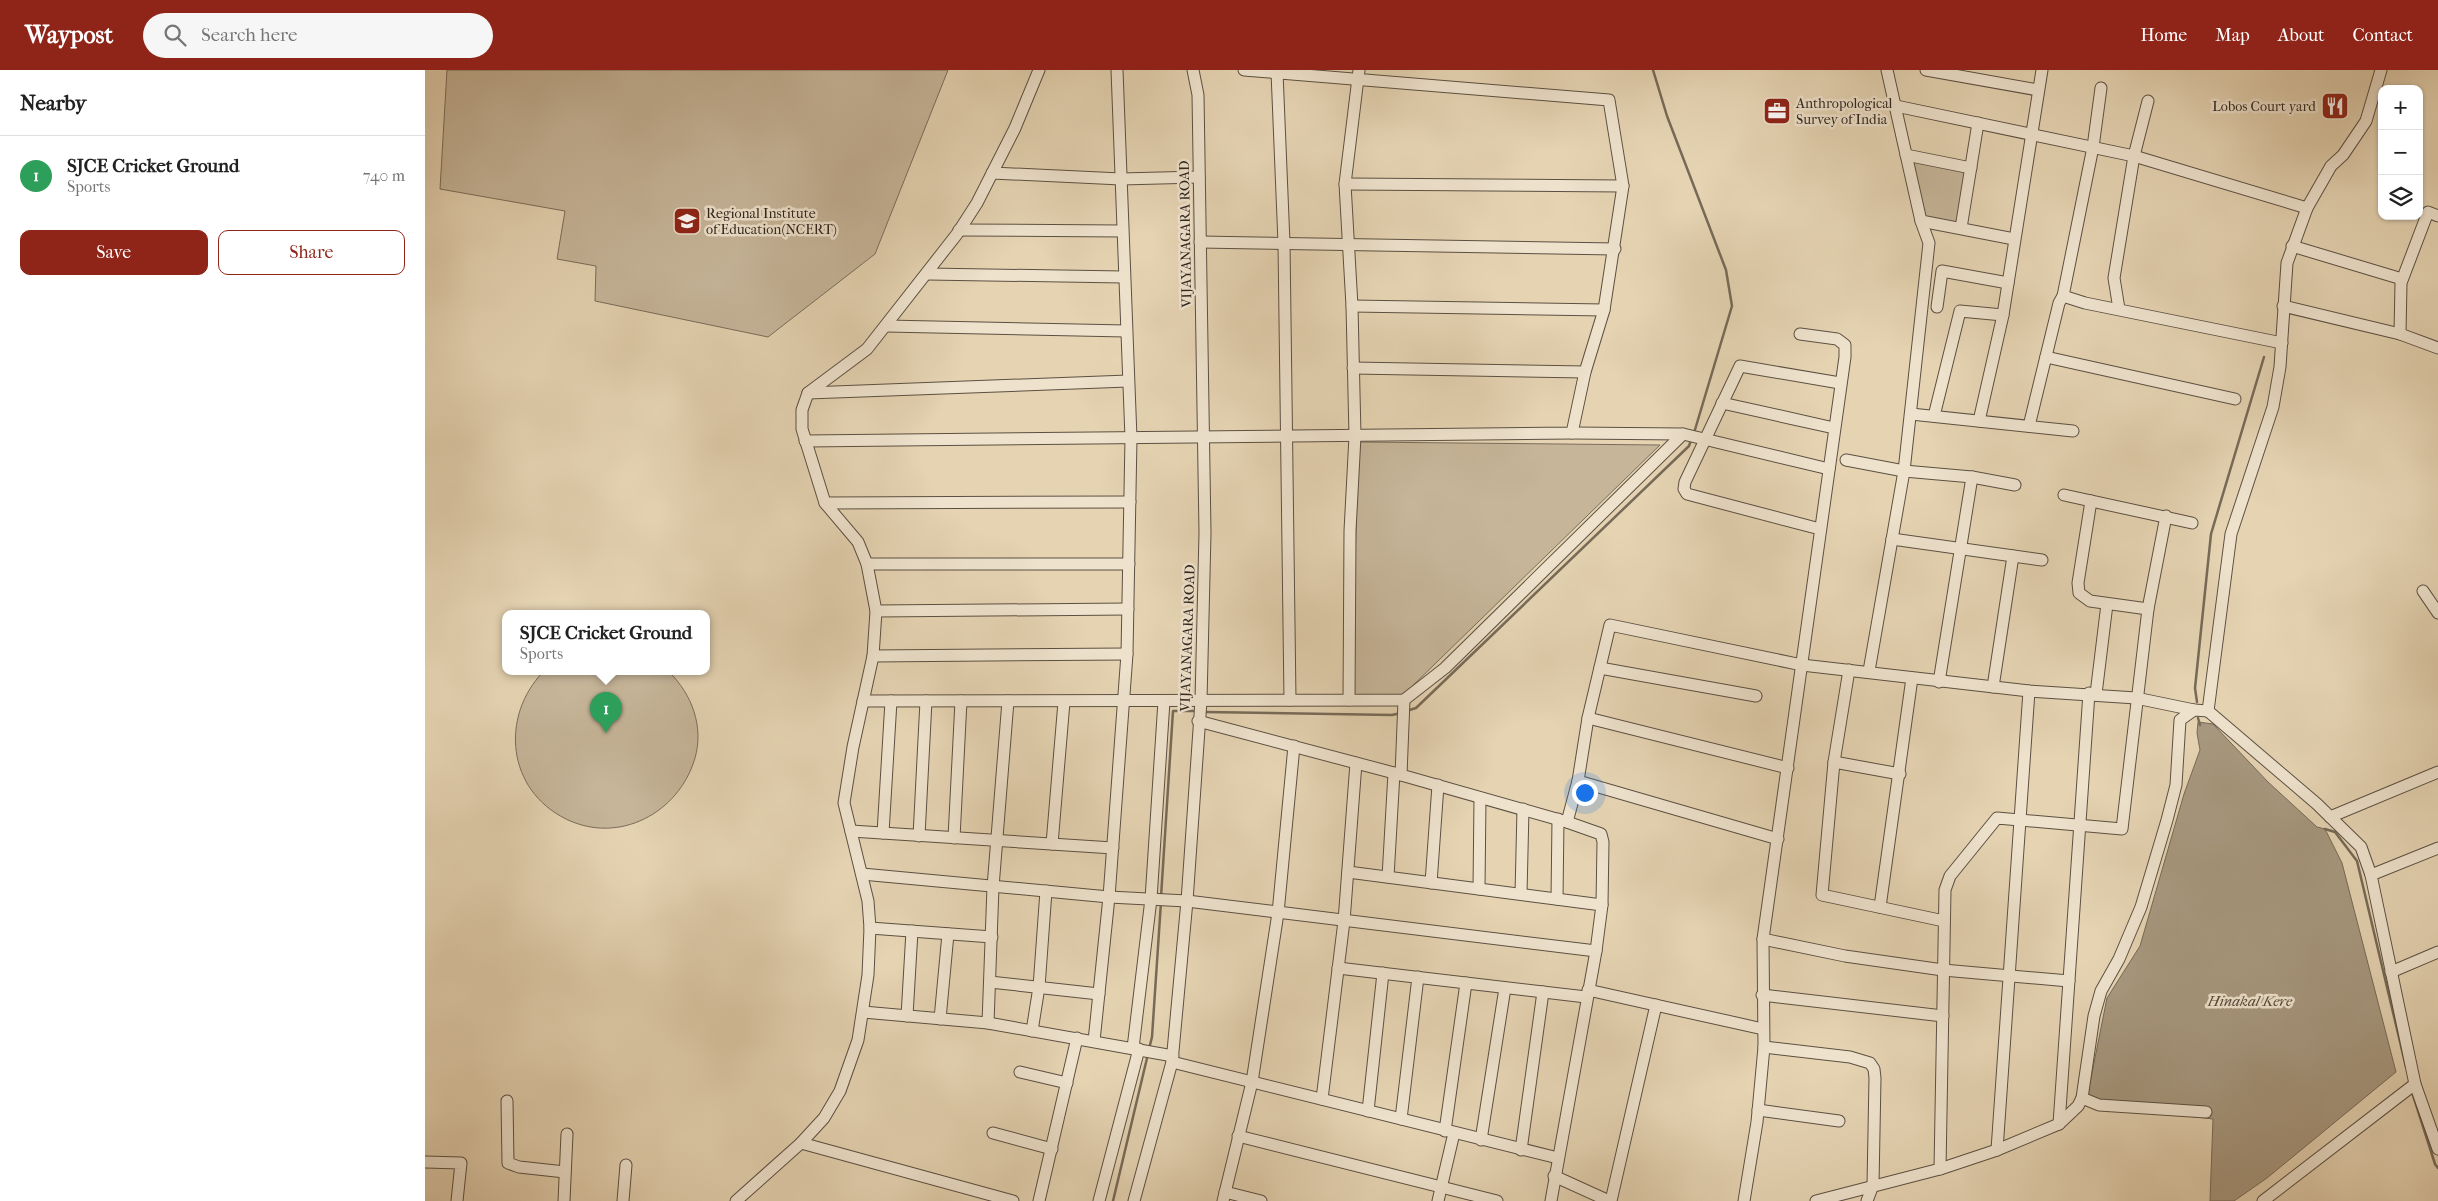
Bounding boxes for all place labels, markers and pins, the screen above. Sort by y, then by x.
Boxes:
restaurant icon: Lobos Court yard [2320,91,2350,121]
place label: Anthropological Survey of India [1795,95,1893,128]
office icon: Anthropological Survey of India [1762,96,1792,126]
place label: Lobos Court yard [2212,98,2316,115]
place label: Regional Institute of Education(NCERT) [706,205,837,238]
school or university icon: Regional Institute of Education(NCERT) [672,206,702,236]
pin: 1 [590,692,622,733]

